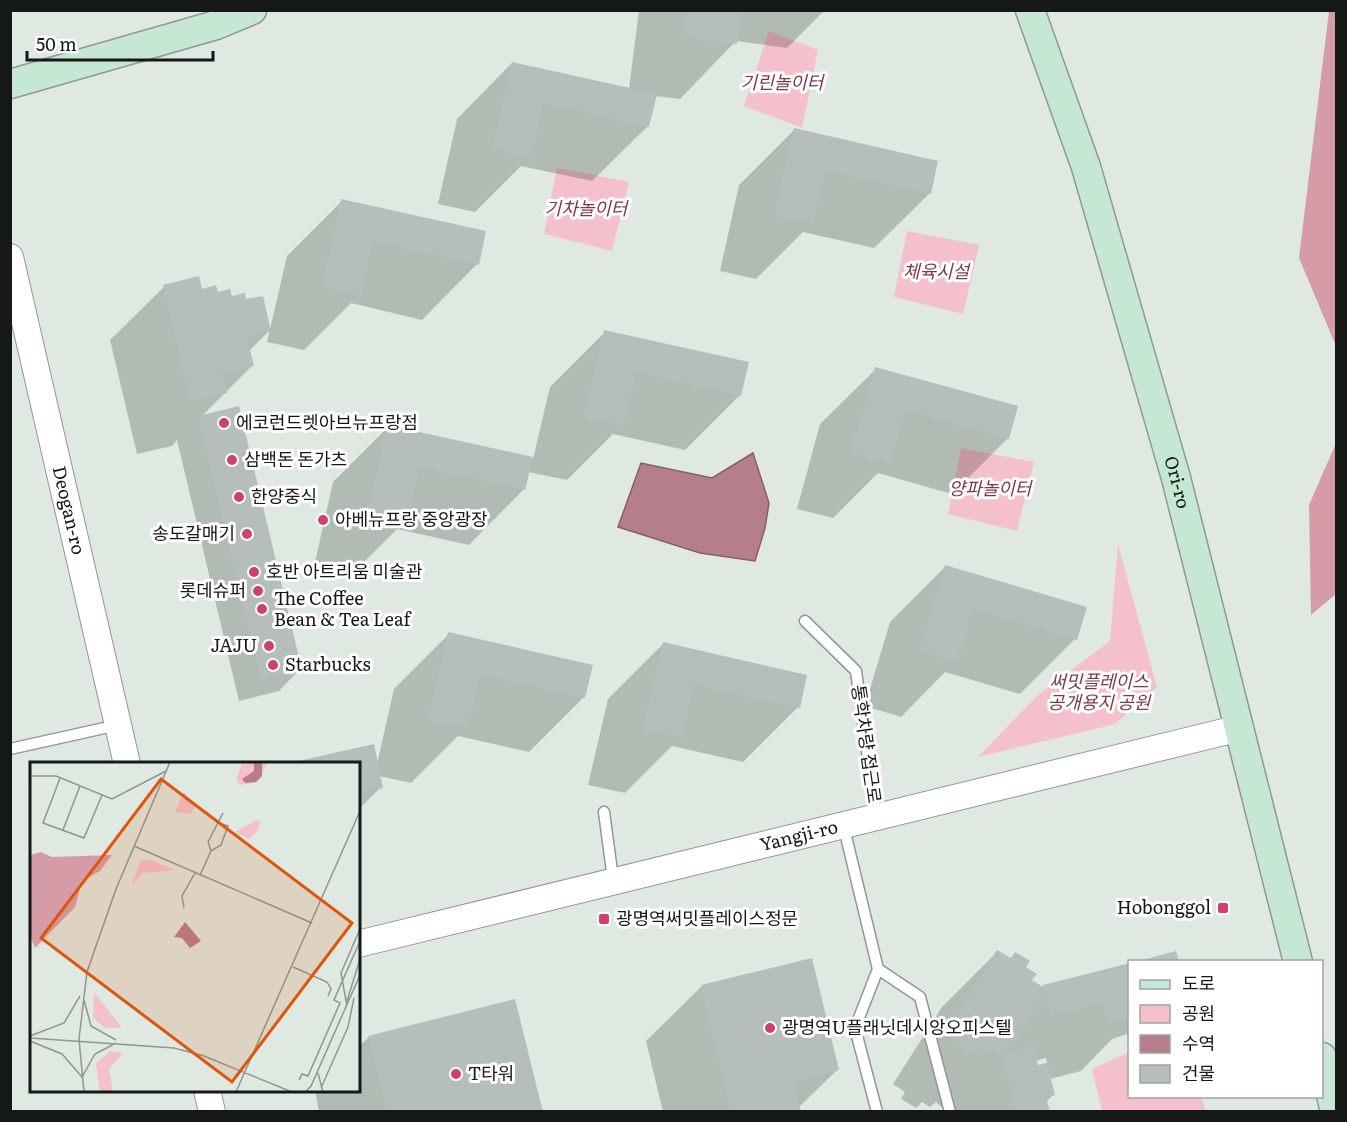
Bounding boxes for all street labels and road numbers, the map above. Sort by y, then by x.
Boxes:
street label: Ori-ro [1158,453,1198,511]
street label: Deogan-ro [47,463,93,557]
street label: 통학차량 접근로 [846,683,889,805]
street label: Yangji-ro [757,812,840,857]

